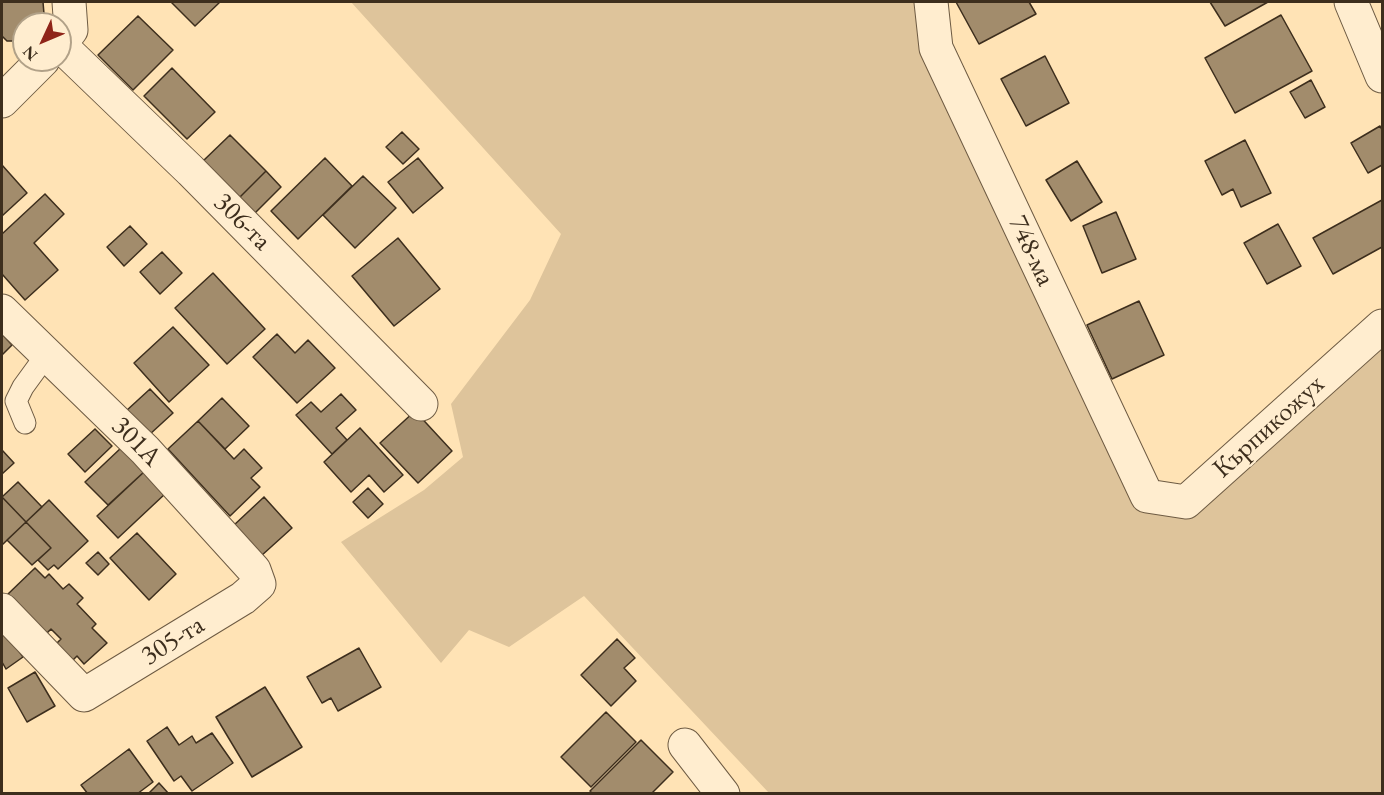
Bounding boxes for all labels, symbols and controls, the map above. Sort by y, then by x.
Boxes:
north arrow [12,12,72,72]
text: N [18,42,42,65]
street label: 306-та [206,186,278,258]
street label: 748-ма [1001,211,1061,291]
street label: Кърпикожух [1207,369,1331,485]
street label: 301А [104,410,168,474]
street label: 305-та [136,609,210,673]

